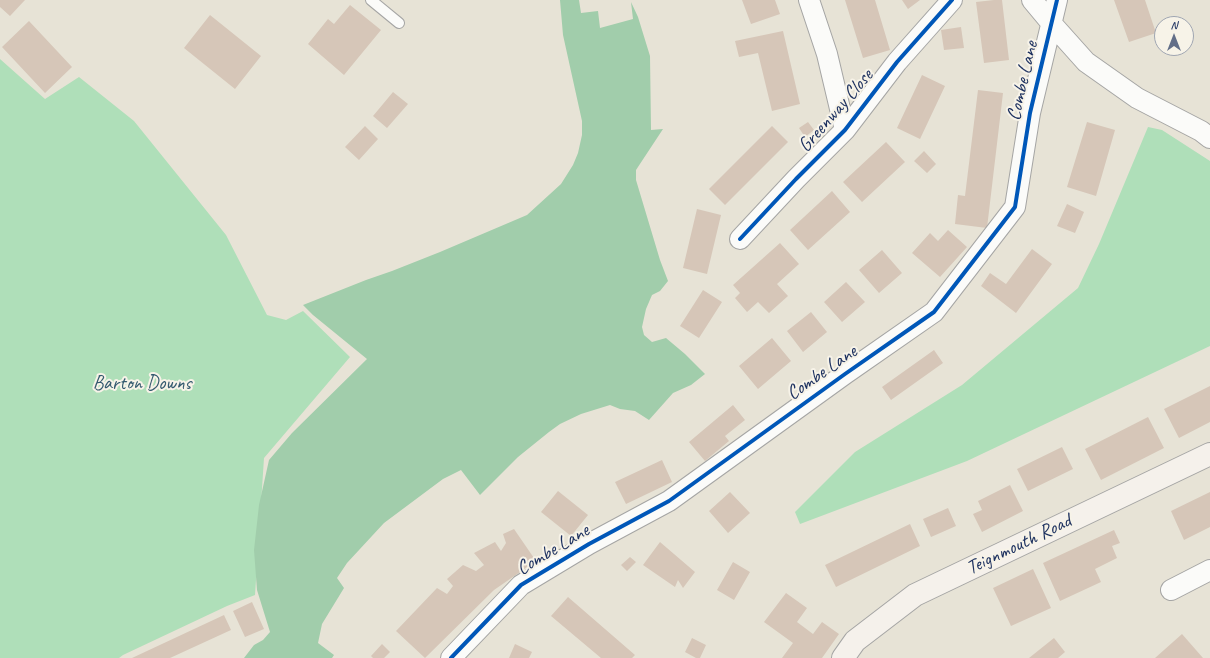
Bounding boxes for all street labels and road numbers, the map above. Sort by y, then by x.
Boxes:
street label: Combe Lane [1002,39,1044,123]
street label: Greenway Close [793,64,879,158]
street label: Combe Lane [782,340,862,406]
street label: Teignmouth Road [963,509,1075,581]
street label: Combe Lane [512,519,594,581]

